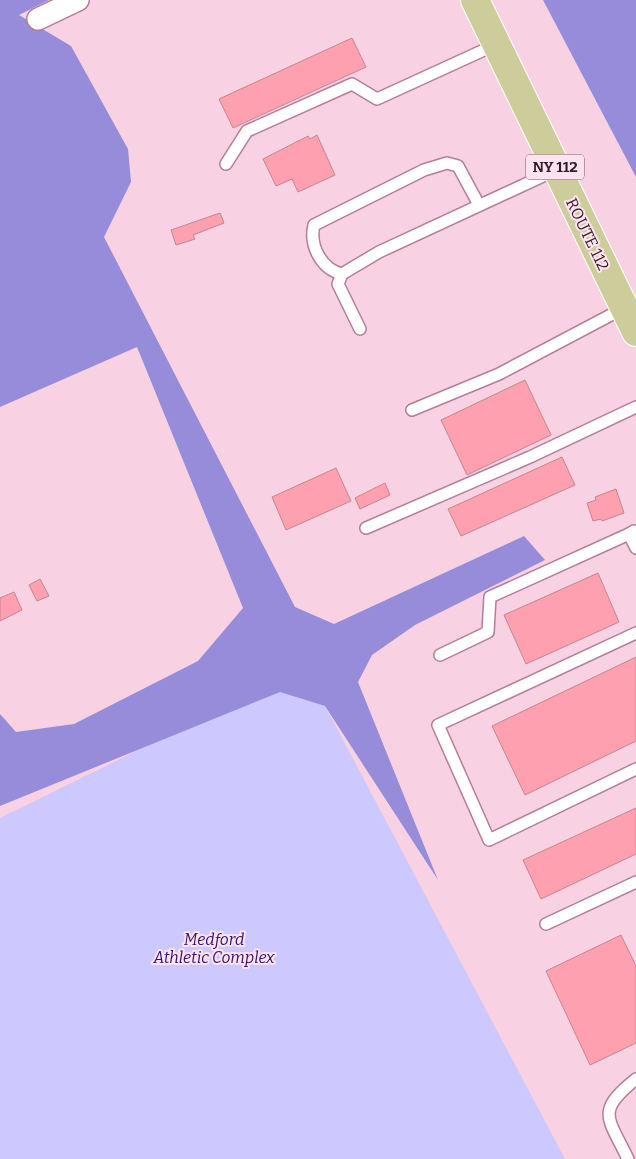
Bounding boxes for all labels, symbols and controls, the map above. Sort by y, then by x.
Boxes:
road number: NY 112 [526,154,584,180]
street label: ROUTE 112 [562,195,613,273]
park label: Medford Athletic Complex [152,930,275,967]

